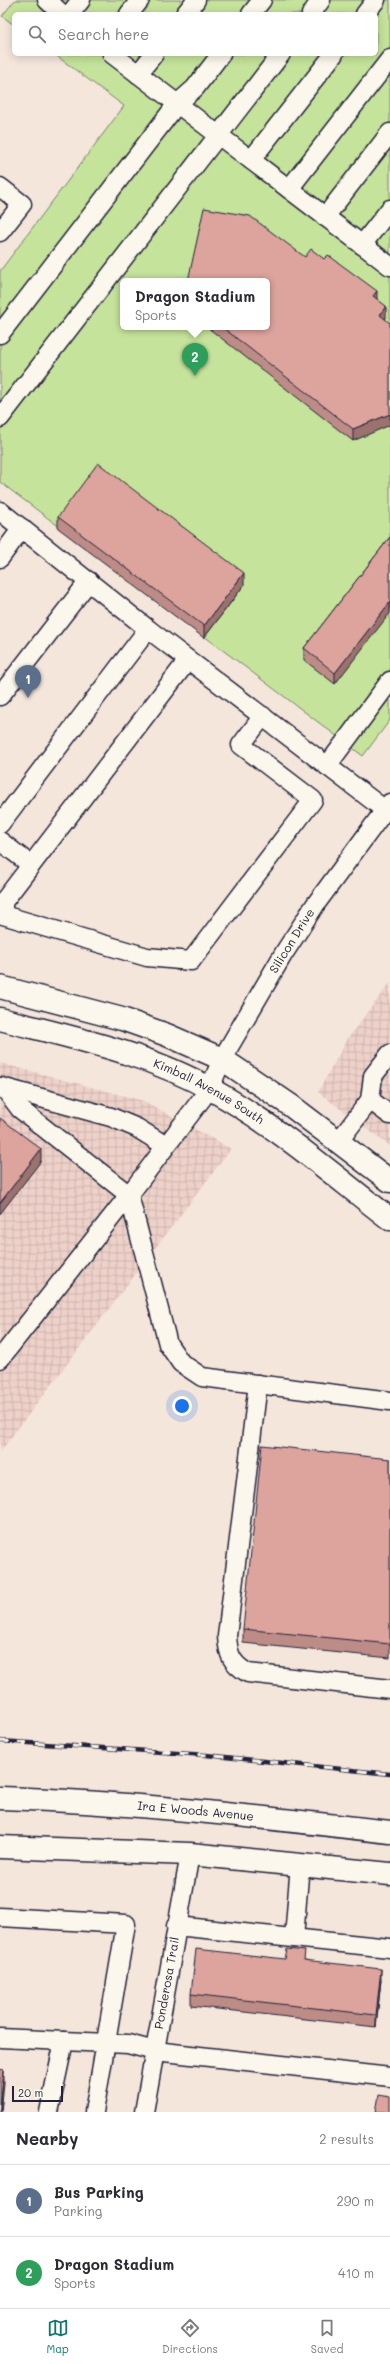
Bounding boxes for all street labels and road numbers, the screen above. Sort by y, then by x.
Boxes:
street label: Silicon Drive [265,905,317,976]
street label: Kimball Avenue South [151,1054,268,1127]
street label: Ira E Woods Avenue [137,1797,255,1824]
street label: Ponderosa Trail [150,1935,182,2030]

